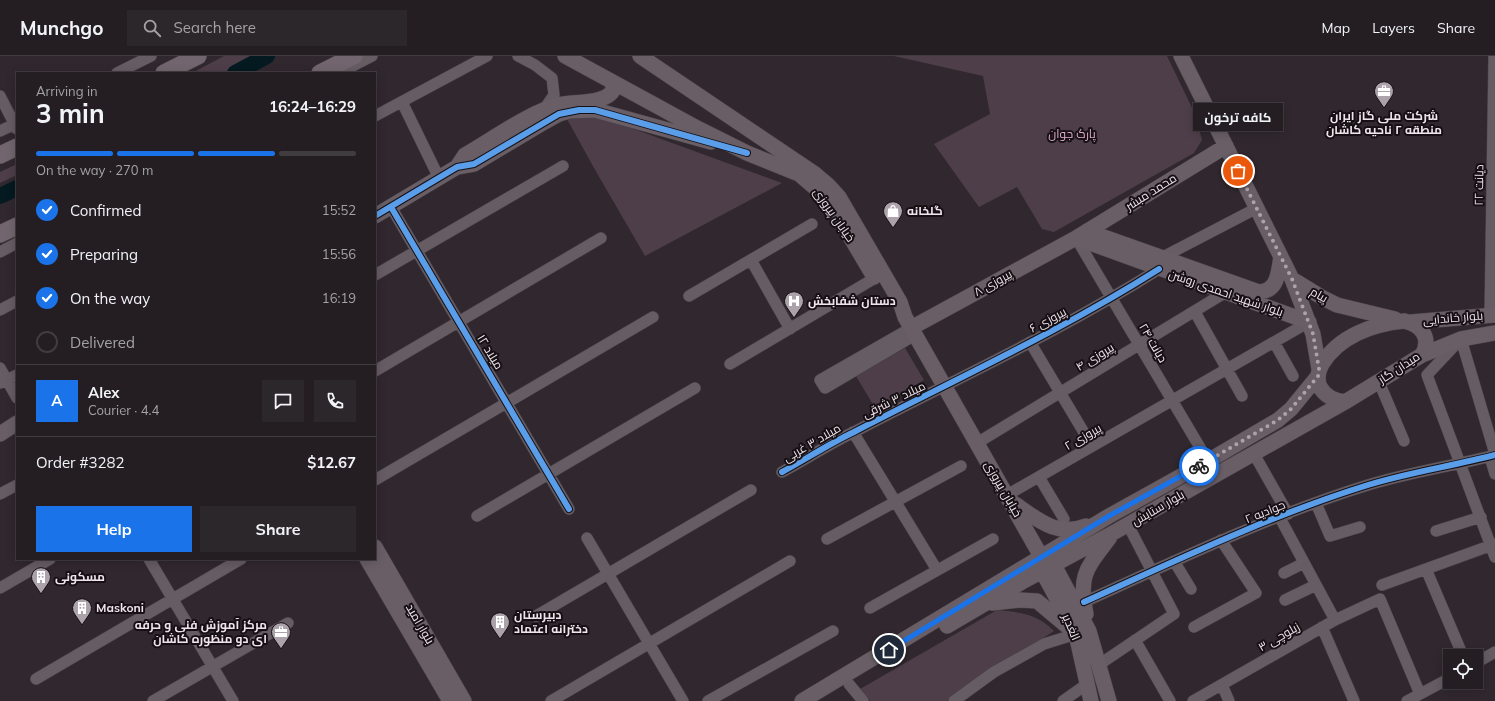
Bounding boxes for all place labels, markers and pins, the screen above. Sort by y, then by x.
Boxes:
office icon: شرکت ملی گاز ایران منطقه ۲ ناحیه کاشان [1373,80,1395,108]
callout: کافه ترخون [1193,103,1283,131]
place label: شرکت ملی گاز ایران منطقه ۲ ناحیه کاشان [1326,108,1442,138]
pin [1221,154,1255,188]
shop icon: گلخانه [882,200,904,228]
place label: گلخانه [907,203,943,218]
hospital icon: دستان شفابخش [783,290,805,318]
place label: دستان شفابخش [808,293,896,309]
building icon: مسکونی [30,566,52,594]
place label: مسکونی [55,569,105,585]
building icon: Maskoni [71,597,93,625]
place label: Maskoni [96,600,144,615]
place label: دبیرستان دخترانه اعتماد [514,607,588,637]
building icon: دبیرستان دخترانه اعتماد [489,611,511,639]
place label: مرکز آموزش فنی و حرفه ای دو منظوره کاشان [135,617,267,647]
office icon: مرکز آموزش فنی و حرفه ای دو منظوره کاشان [270,621,292,649]
pin [872,633,906,667]

